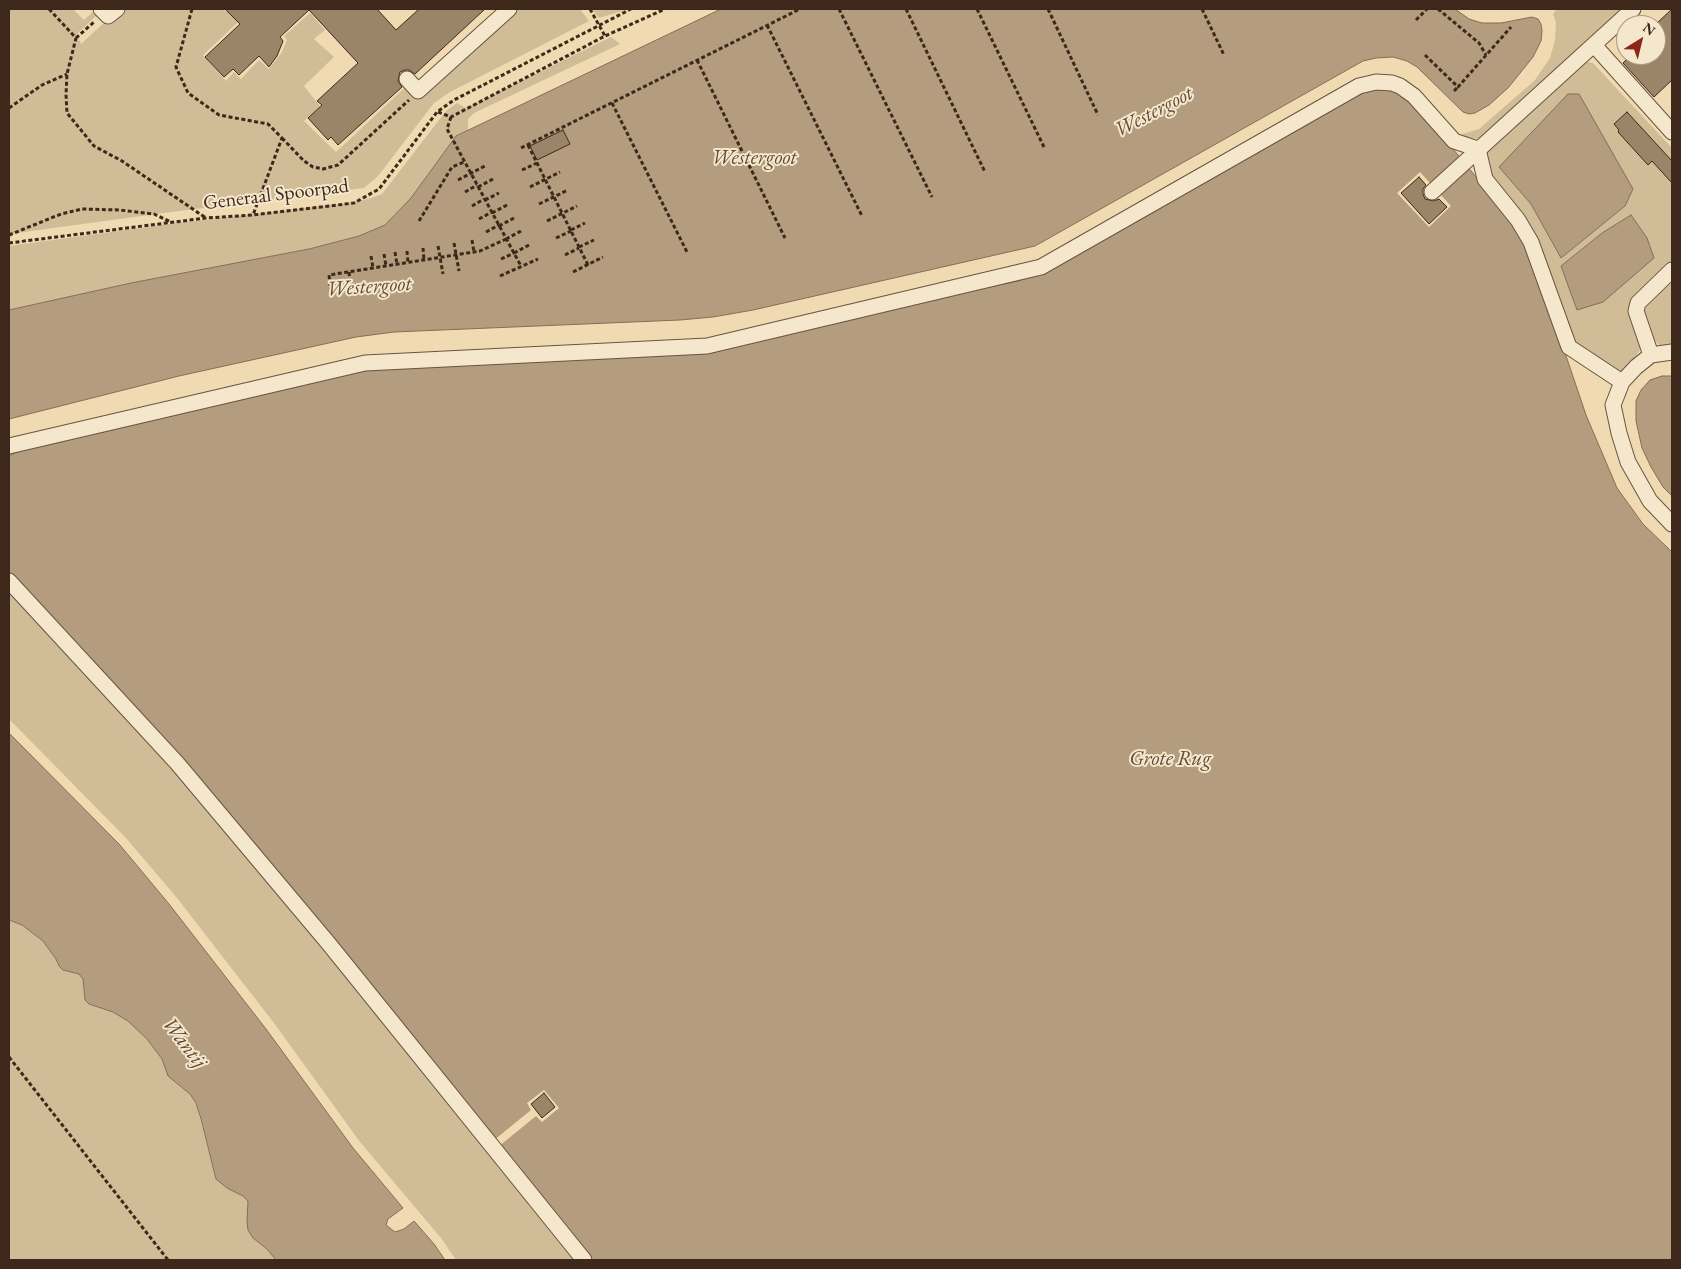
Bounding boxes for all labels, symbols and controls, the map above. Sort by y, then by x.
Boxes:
north arrow [1616,15,1666,65]
text: N [1639,18,1659,39]
water label: Westergoot [1111,81,1197,143]
water label: Westergoot [711,145,797,171]
street label: Generaal Spoorpad [202,174,350,216]
water label: Westergoot [326,271,412,303]
water label: Grote Rug [1129,746,1211,772]
water label: Wantij [156,1012,212,1074]

